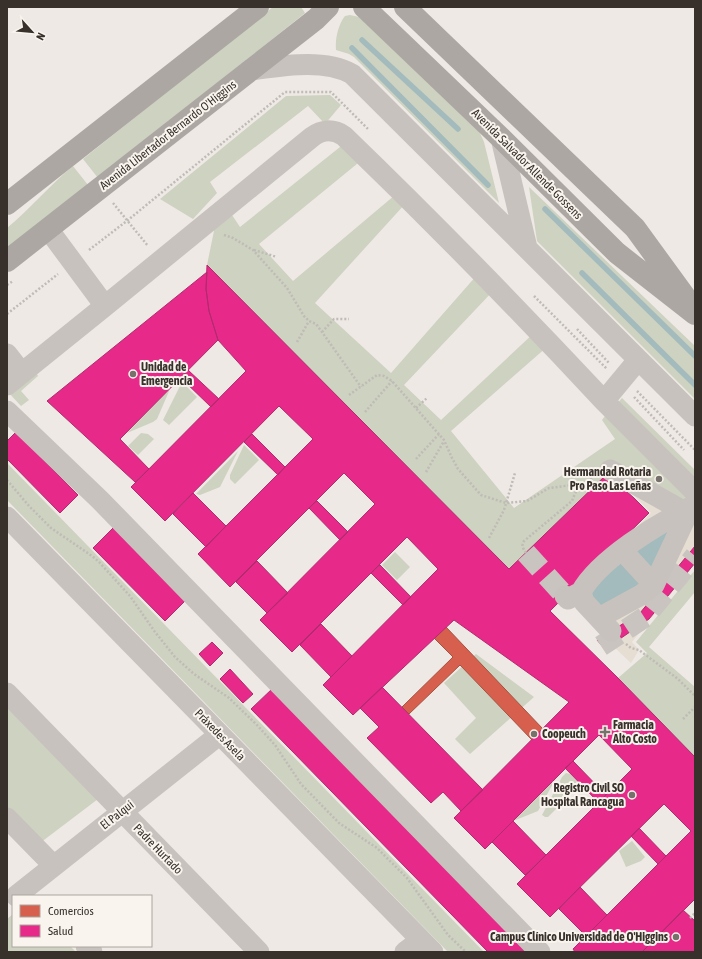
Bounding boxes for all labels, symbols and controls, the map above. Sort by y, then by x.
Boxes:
north arrow [12,12,52,52]
text: N [34,31,48,42]
street label: Avenida Libertador Bernardo O'Higgins [97,77,239,193]
street label: Avenida Salvador Allende Gossens [469,106,585,222]
place label: Unidad de Emergencia [141,360,193,388]
marker: Unidad de Emergencia [128,369,138,379]
place label: Hermandad Rotaria Pro Paso Las Leñas [564,465,652,493]
marker: Hermandad Rotaria Pro Paso Las Leñas [654,474,664,484]
street label: Práxedes Asela [192,706,248,764]
place label: Farmacia Alto Costo [612,718,657,746]
place label: Coopeuch [542,727,586,741]
marker: Farmacia Alto Costo [600,727,610,737]
marker: Coopeuch [529,729,539,739]
place label: Registro Civil SO Hospital Rancagua [541,781,624,809]
marker: Registro Civil SO Hospital Rancagua [627,790,637,800]
street label: El Palqui [98,798,136,832]
street label: Padre Hurtado [131,821,186,877]
legend [12,895,152,947]
text: Comercios [48,904,94,918]
text: Salud [48,924,73,938]
place label: Campus Clínico Universidad de O'Higgins [490,930,669,944]
marker: Campus Clínico Universidad de O'Higgins [671,932,681,942]

